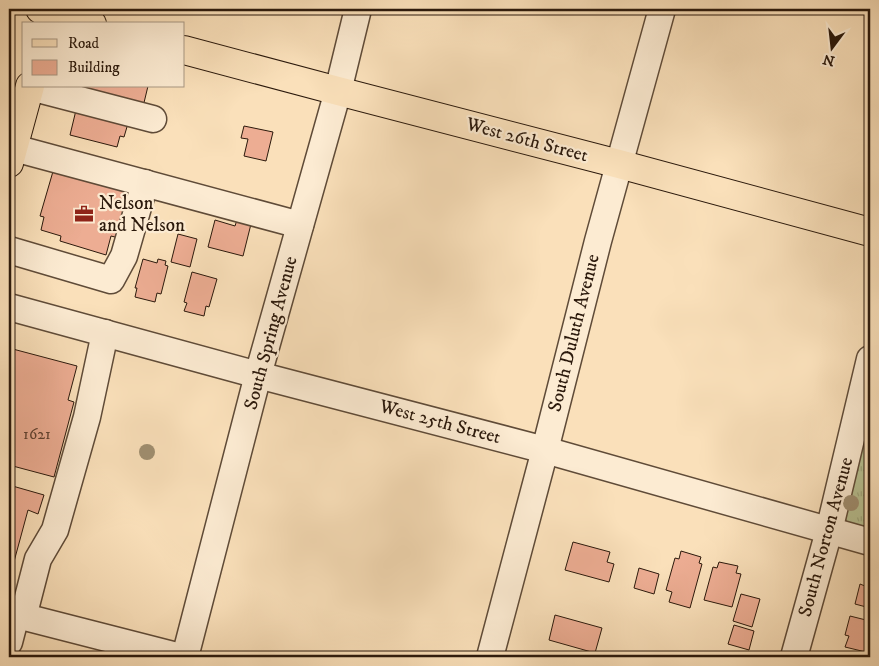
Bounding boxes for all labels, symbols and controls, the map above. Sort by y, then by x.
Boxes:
legend [22,22,185,88]
north arrow [806,22,856,72]
text: Road [68,34,100,53]
text: N [821,49,837,70]
text: Building [68,58,120,77]
street label: West 26th Street [463,112,590,167]
place label: Nelson and Nelson [99,192,185,237]
office icon: Nelson and Nelson [73,203,95,225]
street label: South Duluth Avenue [543,252,605,414]
street label: South Spring Avenue [239,254,303,412]
street label: West 25th Street [376,395,503,449]
house number: 1621 [23,424,51,444]
street label: South Norton Avenue [794,455,858,619]

